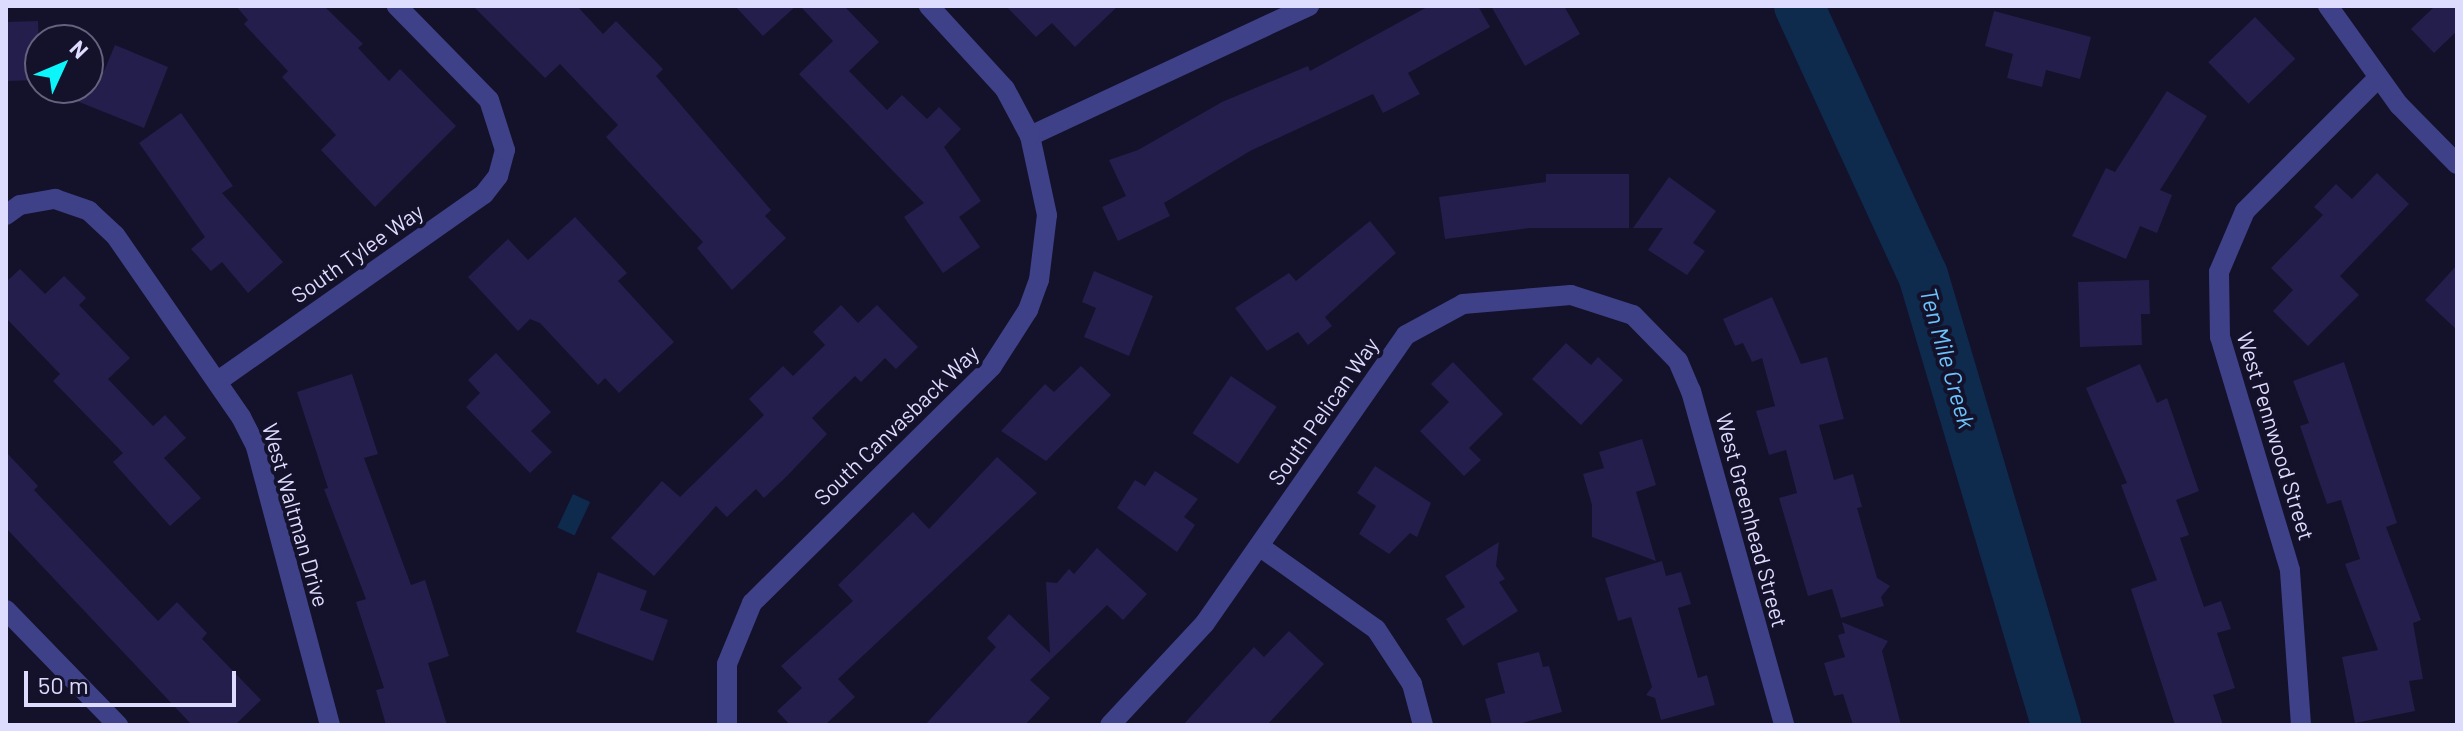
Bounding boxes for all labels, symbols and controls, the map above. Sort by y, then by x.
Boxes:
north arrow [24,24,104,104]
text: N [65,34,94,63]
street label: South Tylee Way [286,198,428,308]
water label: Ten Mile Creek [1914,284,1982,432]
street label: West Pennwood Street [2232,329,2320,543]
street label: South Pelican Way [1262,332,1384,490]
street label: South Canvasback Way [808,340,984,510]
street label: West Greenhead Street [1711,410,1793,630]
street label: West Waltman Drive [257,420,335,610]
scale bar [28,655,240,705]
text: 50 m [38,670,89,699]

